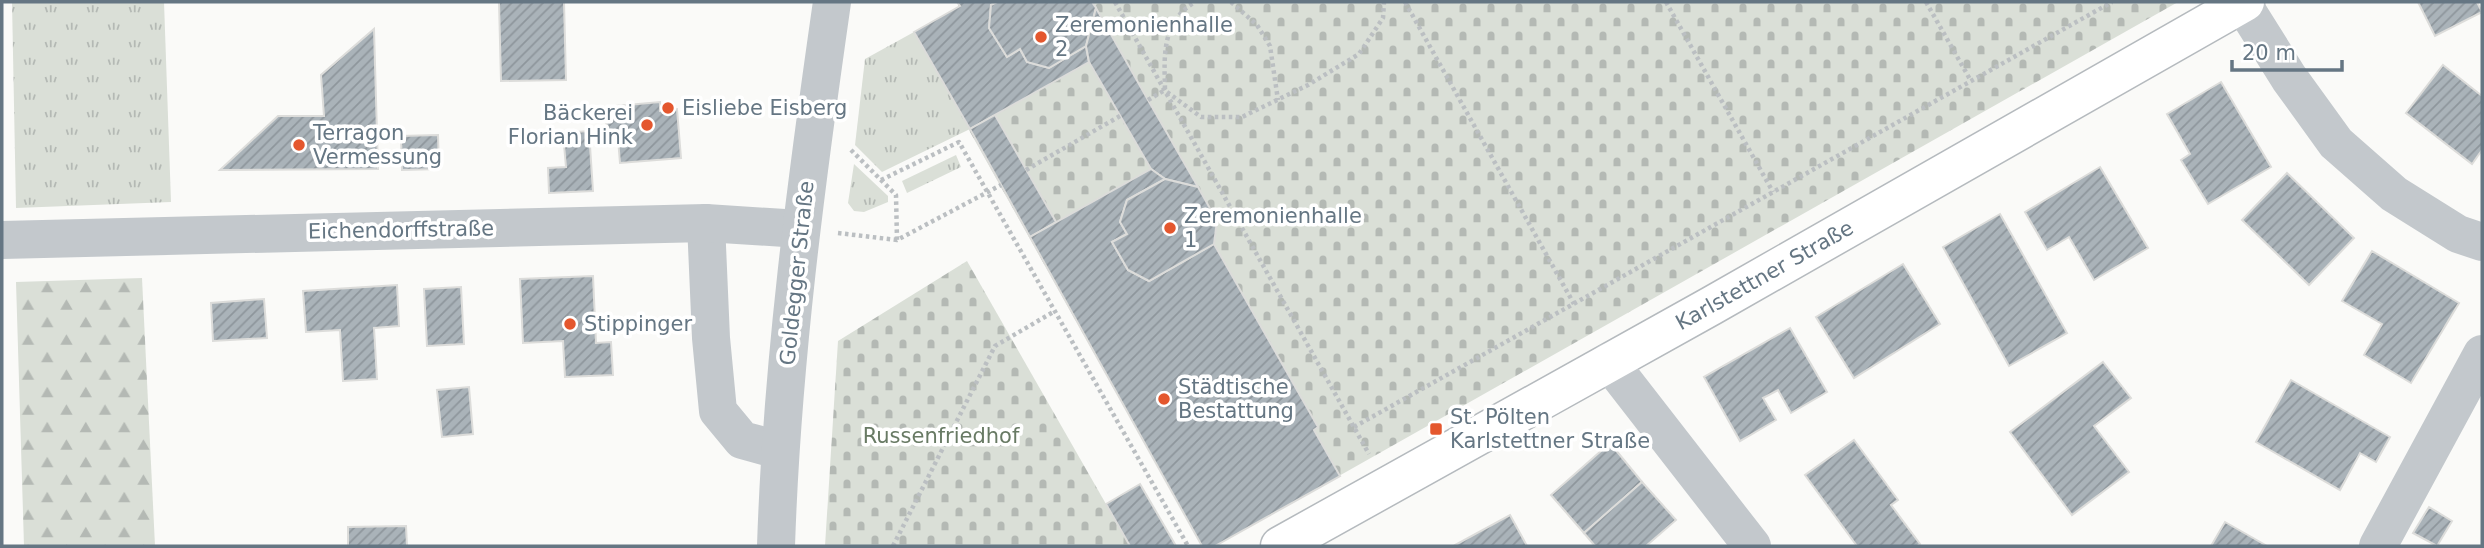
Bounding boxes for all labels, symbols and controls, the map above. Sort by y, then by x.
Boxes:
place label: Zeremonienhalle 2 [1055,13,1233,61]
scale bar [2232,28,2342,72]
marker: Zeremonienhalle 2 [1033,29,1049,45]
text: 20 m [2242,41,2296,65]
place label: Eisliebe Eisberg [682,96,847,120]
marker: Eisliebe Eisberg [660,100,676,116]
place label: Bäckerei Florian Hink [508,101,634,149]
marker: Bäckerei Florian Hink [639,117,655,133]
place label: Terragon Vermessung [312,121,442,169]
marker: Terragon Vermessung [291,137,307,153]
street label: Goldegger Straße [775,180,819,366]
place label: Zeremonienhalle 1 [1184,204,1362,252]
street label: Eichendorffstraße [308,216,494,244]
street label: Karlstettner Straße [1672,216,1858,335]
marker: Zeremonienhalle 1 [1162,220,1178,236]
place label: Stippinger [584,312,692,336]
marker: Stippinger [562,316,578,332]
place label: Städtische Bestattung [1178,375,1294,423]
marker: Städtische Bestattung [1156,391,1172,407]
place label: St. Pölten Karlstettner Straße [1450,405,1650,453]
marker: St. Pölten Karlstettner Straße [1428,421,1444,437]
park label: Russenfriedhof [863,424,1020,448]

